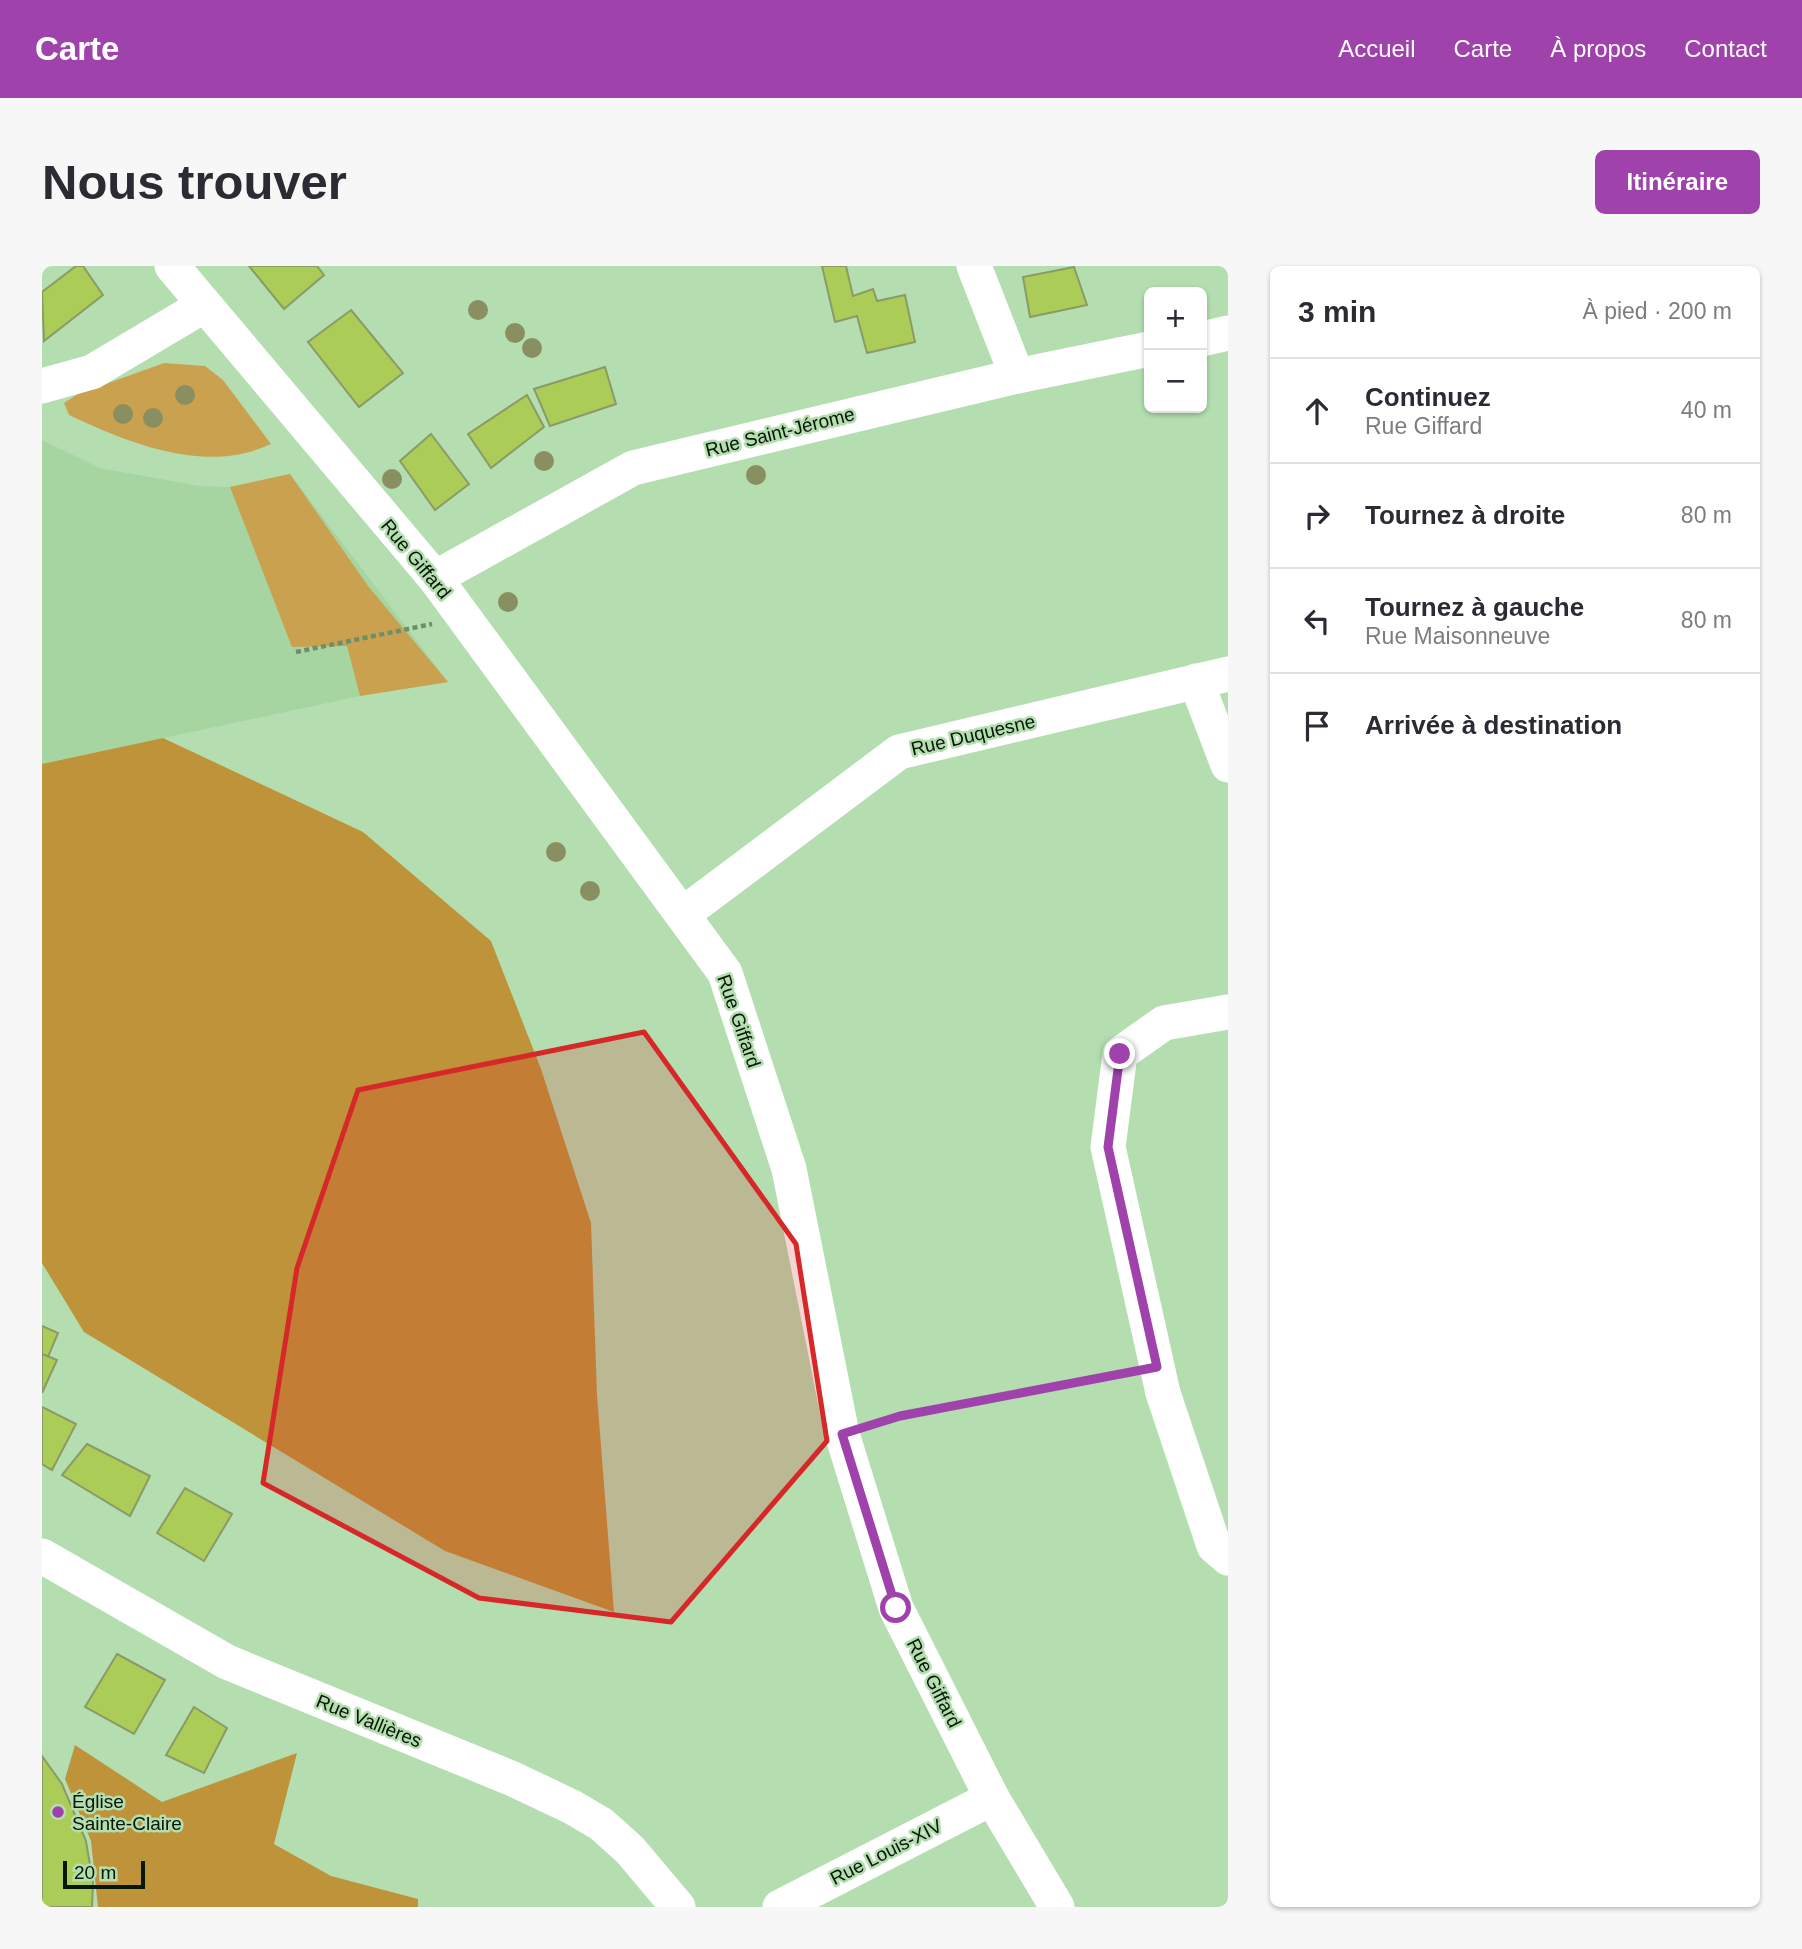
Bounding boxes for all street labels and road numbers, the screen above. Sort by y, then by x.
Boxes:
street label: Rue Saint-Jérome [703,403,857,461]
street label: Rue Giffard [377,515,455,603]
street label: Rue Duquesne [909,711,1037,759]
street label: Rue Giffard [713,972,765,1070]
street label: Rue Giffard [903,1635,965,1731]
street label: Rue Vallières [313,1690,425,1752]
street label: Rue Louis-XIV [827,1815,946,1889]

